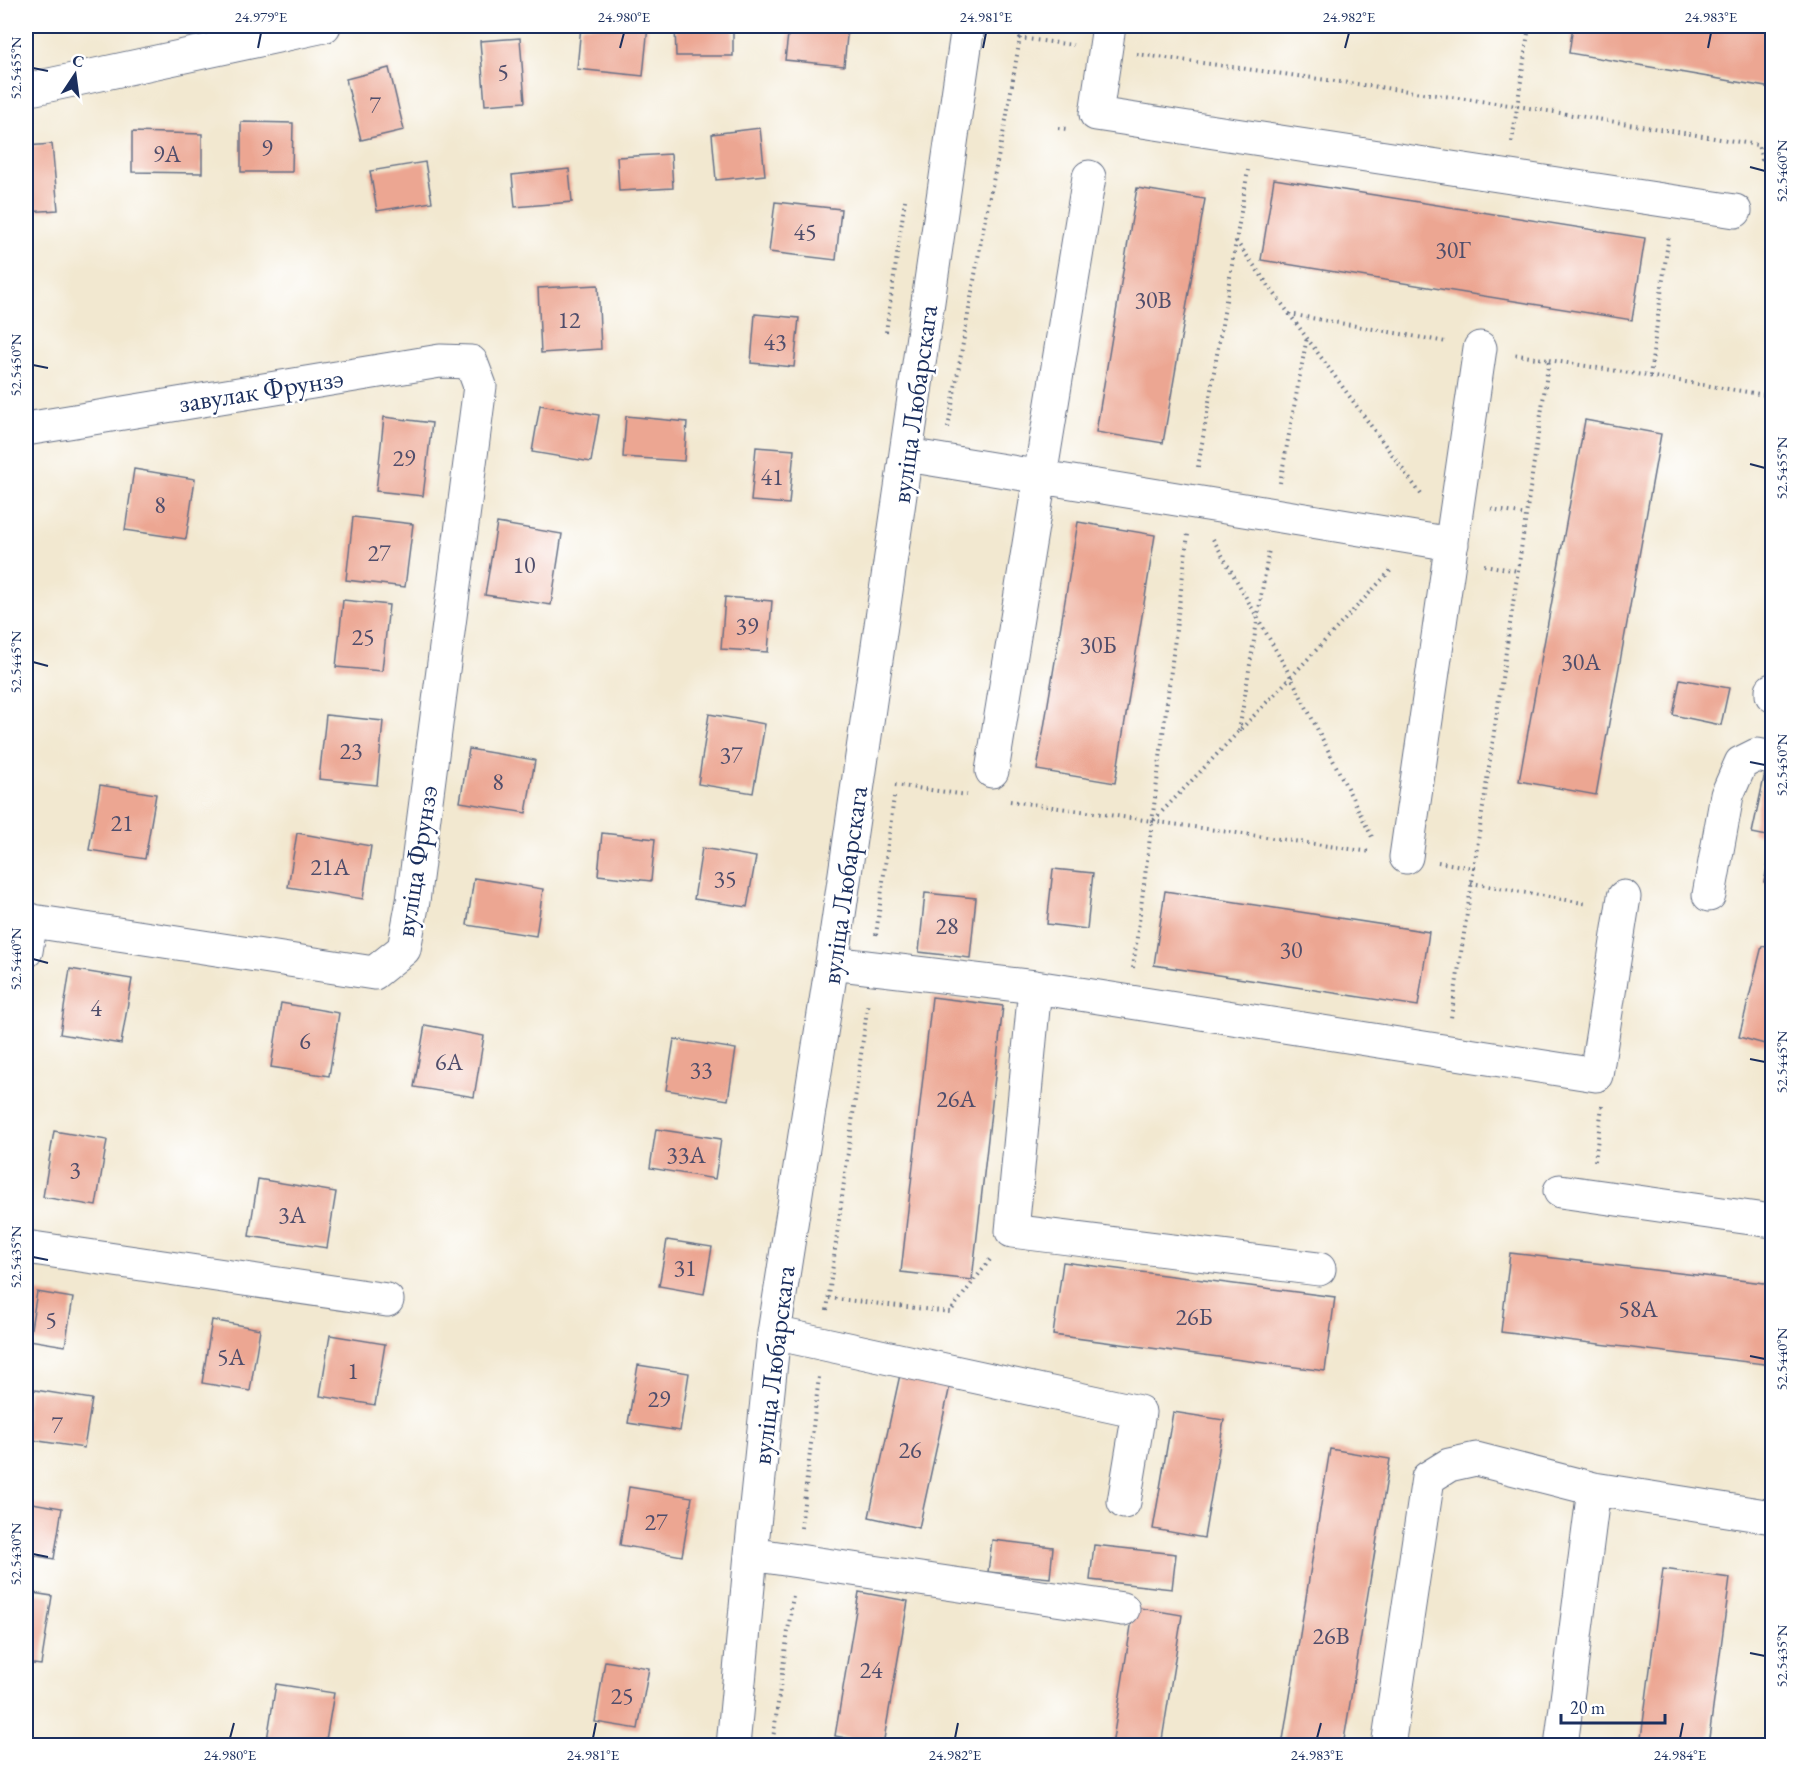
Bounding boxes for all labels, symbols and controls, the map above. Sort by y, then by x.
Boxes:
text: 24.979°E [235,7,288,26]
text: 24.980°E [598,7,651,26]
text: 24.981°E [960,7,1013,26]
text: 24.982°E [1323,7,1376,26]
text: 24.983°E [1685,7,1738,26]
text: 52.5455°N [6,36,25,99]
north arrow [45,45,105,105]
text: С [70,49,86,72]
house number: 5 [497,56,509,87]
house number: 7 [369,89,381,120]
house number: 9 [261,132,273,163]
house number: 9А [153,138,181,169]
text: 52.5460°N [1772,139,1791,202]
house number: 45 [793,216,817,247]
house number: 30Г [1435,234,1471,265]
house number: 30В [1134,284,1172,315]
street label: вуліца Любарскага [883,302,945,505]
house number: 12 [557,304,581,335]
house number: 43 [763,326,787,357]
text: 52.5450°N [6,333,25,396]
street label: завулак Фрунзэ [176,360,346,420]
text: 52.5455°N [1772,436,1791,499]
house number: 29 [392,442,416,473]
house number: 41 [760,461,784,492]
house number: 8 [154,489,166,520]
house number: 27 [367,537,391,568]
house number: 10 [512,549,536,580]
house number: 39 [735,610,759,641]
house number: 25 [351,621,375,652]
house number: 30Б [1079,629,1117,660]
text: 52.5445°N [6,630,25,693]
house number: 30А [1561,646,1601,677]
text: 52.5450°N [1772,733,1791,796]
house number: 23 [339,735,363,766]
house number: 37 [719,739,743,770]
house number: 8 [492,766,504,797]
street label: вуліца Фрунзэ [387,783,445,939]
street label: вуліца Любарскага [813,783,875,986]
house number: 21 [110,807,134,838]
house number: 21А [310,851,350,882]
house number: 35 [713,863,737,894]
house number: 28 [935,910,959,941]
text: 52.5440°N [6,927,25,990]
house number: 30 [1279,934,1303,965]
house number: 4 [90,992,102,1023]
house number: 6 [299,1025,311,1056]
text: 52.5445°N [1772,1030,1791,1093]
house number: 6А [435,1046,463,1077]
house number: 33 [689,1054,713,1085]
house number: 26А [936,1083,976,1114]
house number: 33А [666,1139,706,1170]
house number: 3 [69,1154,81,1185]
house number: 3А [278,1199,306,1230]
text: 52.5435°N [6,1225,25,1288]
house number: 31 [673,1252,697,1283]
street label: вуліца Любарскага [743,1263,803,1466]
house number: 58А [1618,1293,1658,1324]
house number: 26Б [1175,1301,1213,1332]
house number: 5 [45,1304,57,1335]
text: 52.5440°N [1772,1327,1791,1390]
house number: 5А [217,1341,245,1372]
house number: 1 [347,1355,359,1386]
house number: 29 [647,1383,671,1414]
house number: 7 [51,1409,63,1440]
house number: 26 [898,1434,922,1465]
house number: 27 [644,1506,668,1537]
text: 52.5430°N [6,1522,25,1585]
house number: 26В [1312,1620,1350,1651]
text: 52.5435°N [1772,1624,1791,1687]
house number: 24 [859,1654,883,1685]
house number: 25 [610,1680,634,1711]
scale bar [1561,1687,1664,1725]
text: 20 m [1570,1696,1605,1719]
text: 24.980°E [204,1745,257,1764]
text: 24.981°E [567,1745,620,1764]
text: 24.982°E [929,1745,982,1764]
text: 24.983°E [1291,1745,1344,1764]
text: 24.984°E [1654,1745,1707,1764]

